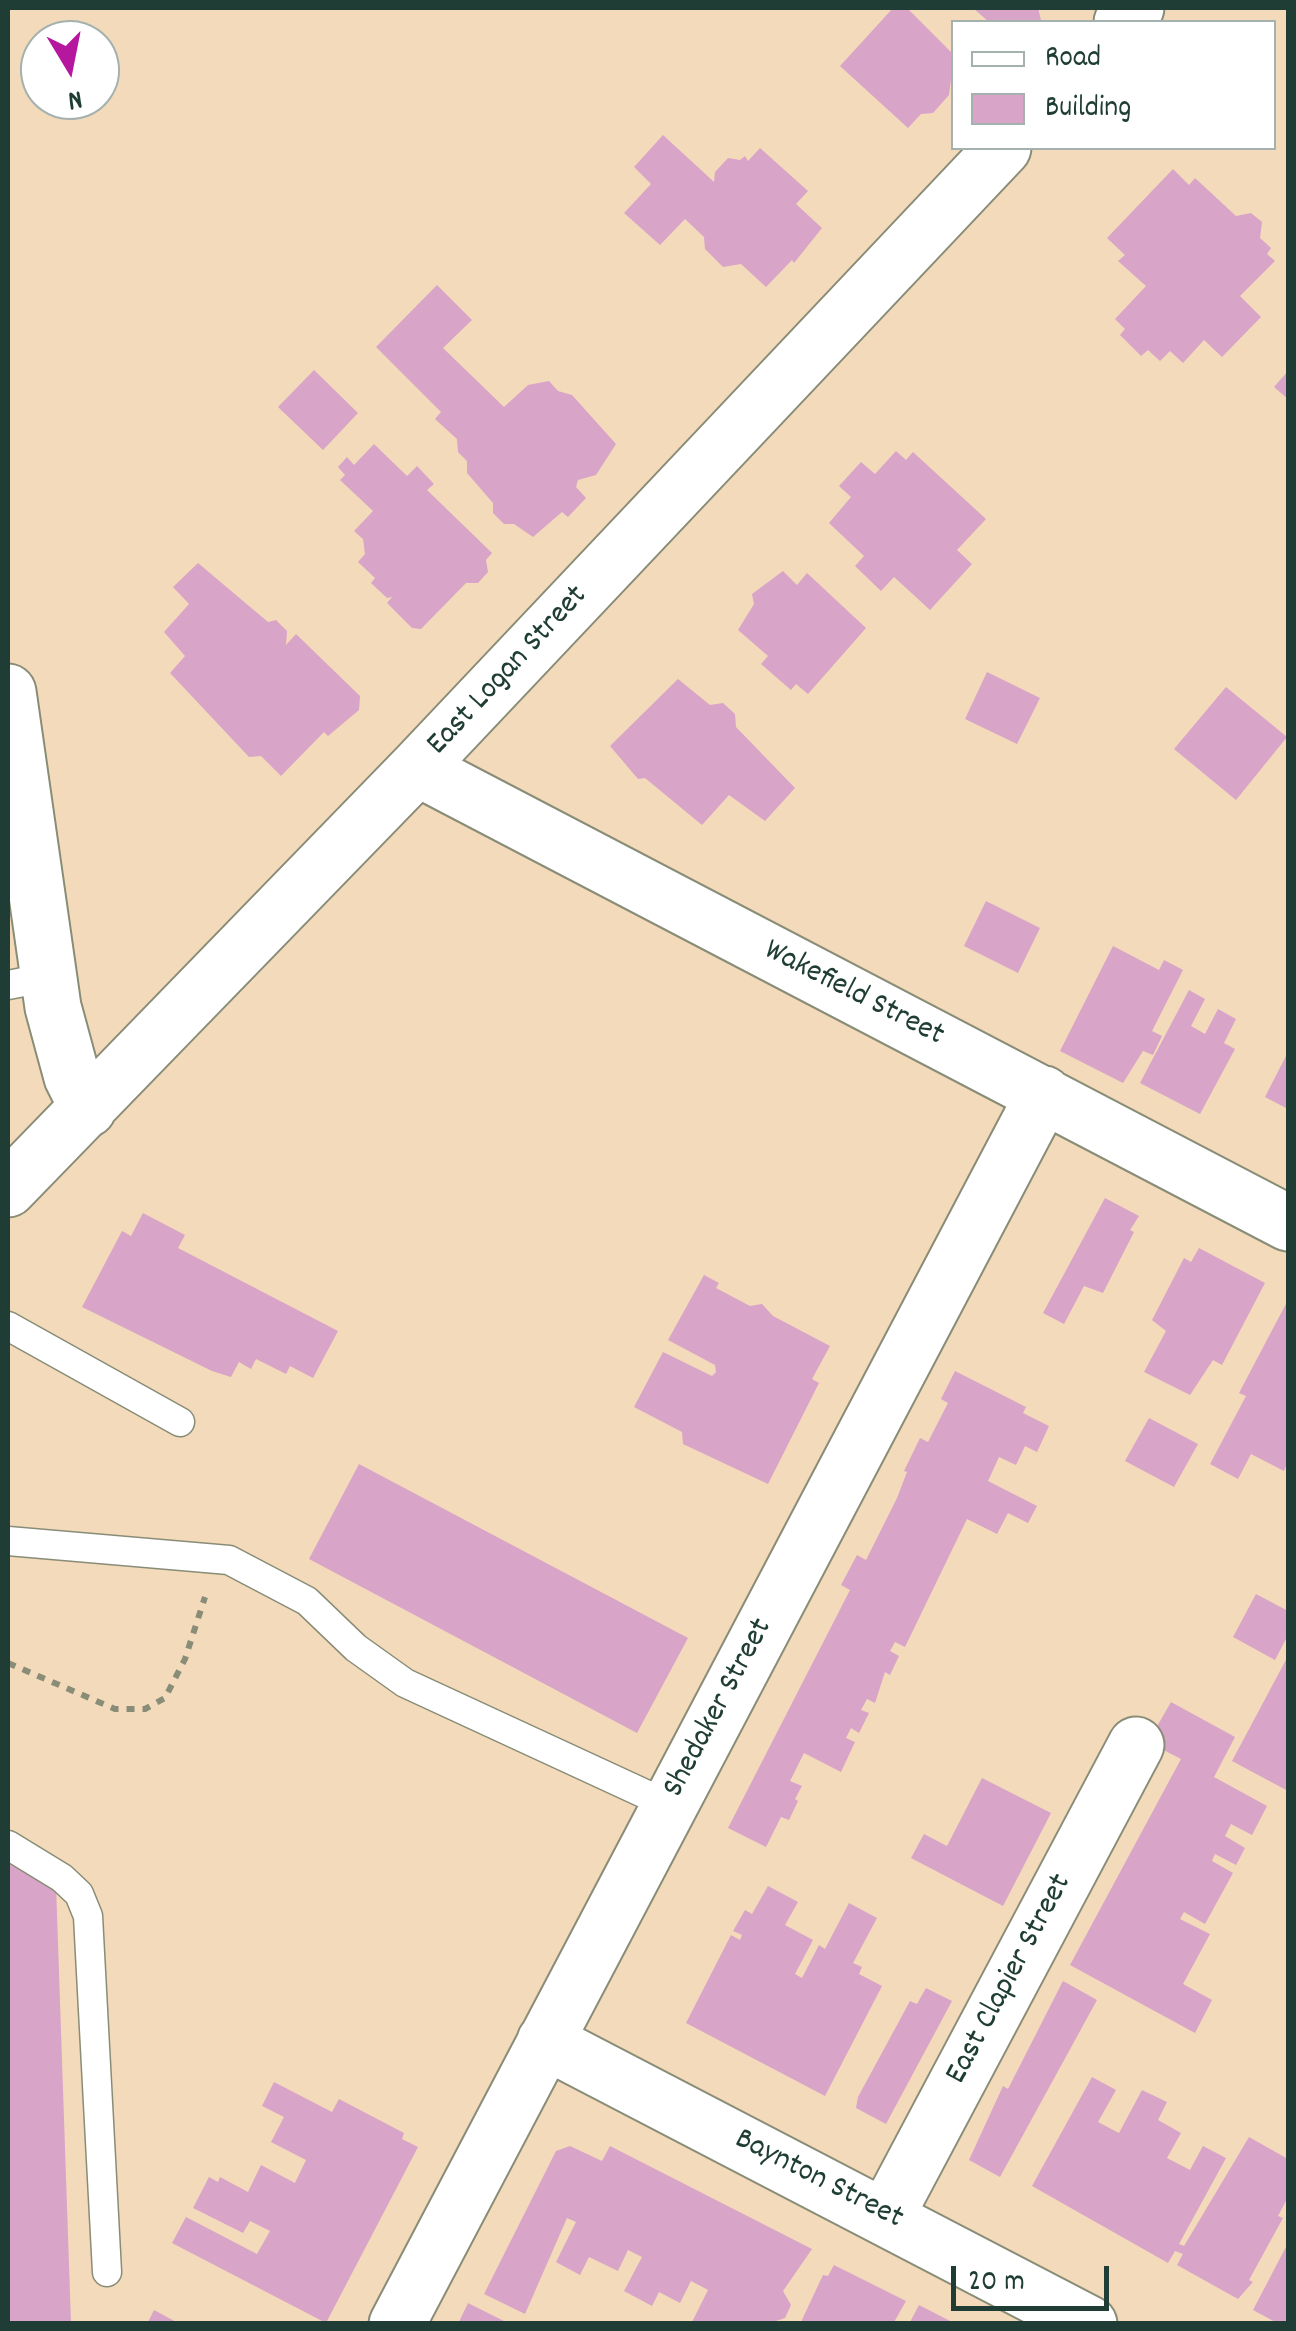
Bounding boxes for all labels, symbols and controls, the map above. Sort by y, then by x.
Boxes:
north arrow [20,20,120,120]
legend [951,20,1276,150]
text: Road [1045,38,1101,81]
text: N [65,77,85,118]
text: Building [1045,88,1131,131]
street label: East Logan Street [420,579,598,765]
street label: Wakefield Street [756,933,950,1057]
street label: Shedaker Street [657,1613,783,1805]
street label: East Clapier Street [940,1868,1082,2092]
street label: Baynton Street [727,2122,909,2240]
scale bar [956,2246,1114,2308]
text: 20 m [968,2262,1025,2305]

